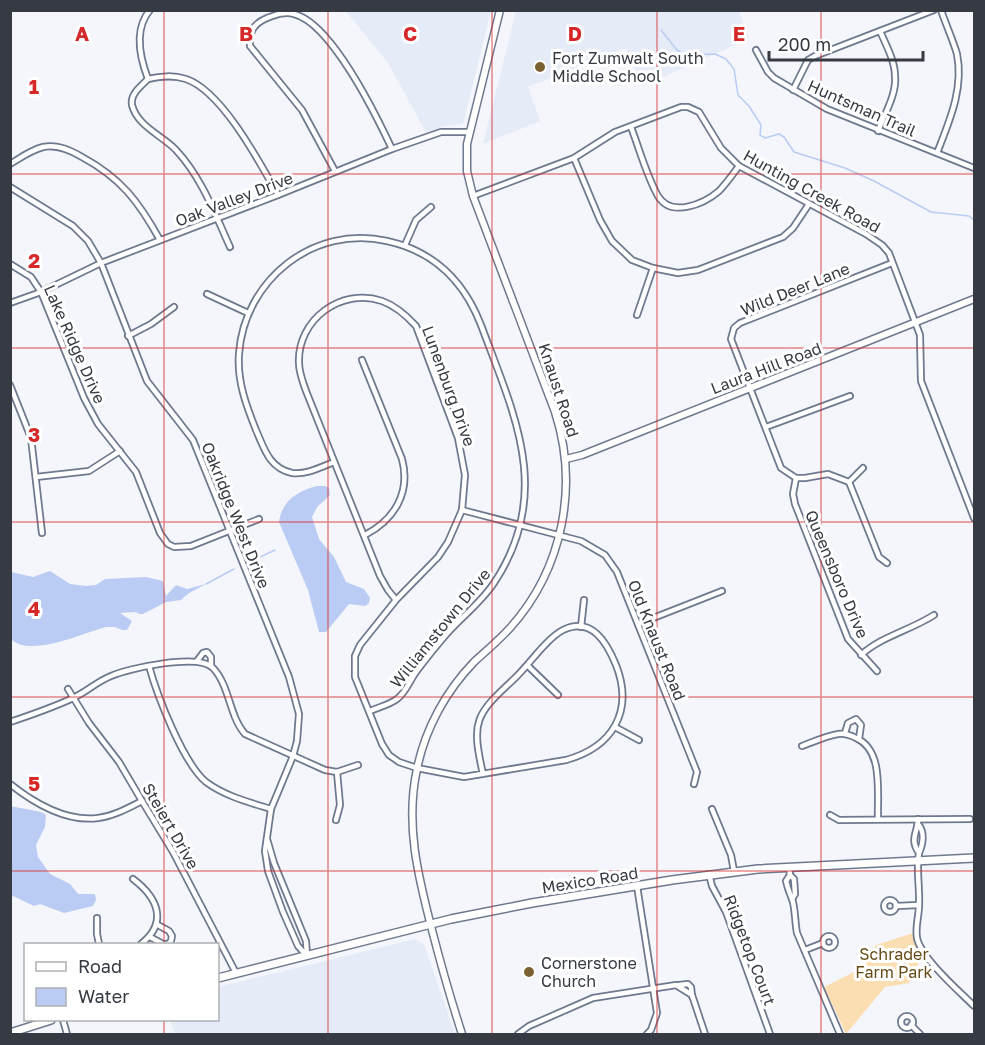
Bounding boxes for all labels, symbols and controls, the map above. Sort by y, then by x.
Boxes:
text: A [75,21,89,45]
text: B [239,21,253,45]
text: C [403,21,417,45]
text: D [568,21,582,45]
text: E [733,21,745,45]
scale bar [769,24,924,62]
text: 200 m [778,33,831,55]
place label: Fort Zumwalt South Middle School [552,48,704,86]
marker: Fort Zumwalt South Middle School [533,60,547,74]
text: 1 [29,74,39,98]
street label: Huntsman Trail [805,75,919,141]
street label: Hunting Creek Road [740,145,884,237]
street label: Oak Valley Drive [172,167,296,231]
text: 2 [28,248,40,272]
street label: Wild Deer Lane [738,258,852,320]
street label: Lake Ridge Drive [40,281,110,407]
street label: Lunenburg Drive [418,323,480,449]
street label: Laura Hill Road [708,338,824,398]
street label: Knaust Road [534,340,584,440]
text: 3 [28,422,40,446]
street label: Oakridge West Drive [198,439,274,591]
street label: Queensboro Drive [801,507,873,641]
street label: Williamstown Drive [386,564,494,692]
street label: Old Knaust Road [624,577,690,703]
text: 4 [28,596,40,620]
text: 5 [28,771,40,795]
street label: Steiert Drive [138,780,204,872]
street label: Mexico Road [540,863,640,897]
street label: Ridgetop Court [720,892,780,1008]
legend [24,943,219,1021]
park label: Schrader Farm Park [855,944,933,982]
place label: Cornerstone Church [541,953,637,991]
text: Road [78,955,122,977]
marker: Cornerstone Church [522,965,536,979]
text: Water [78,985,129,1007]

